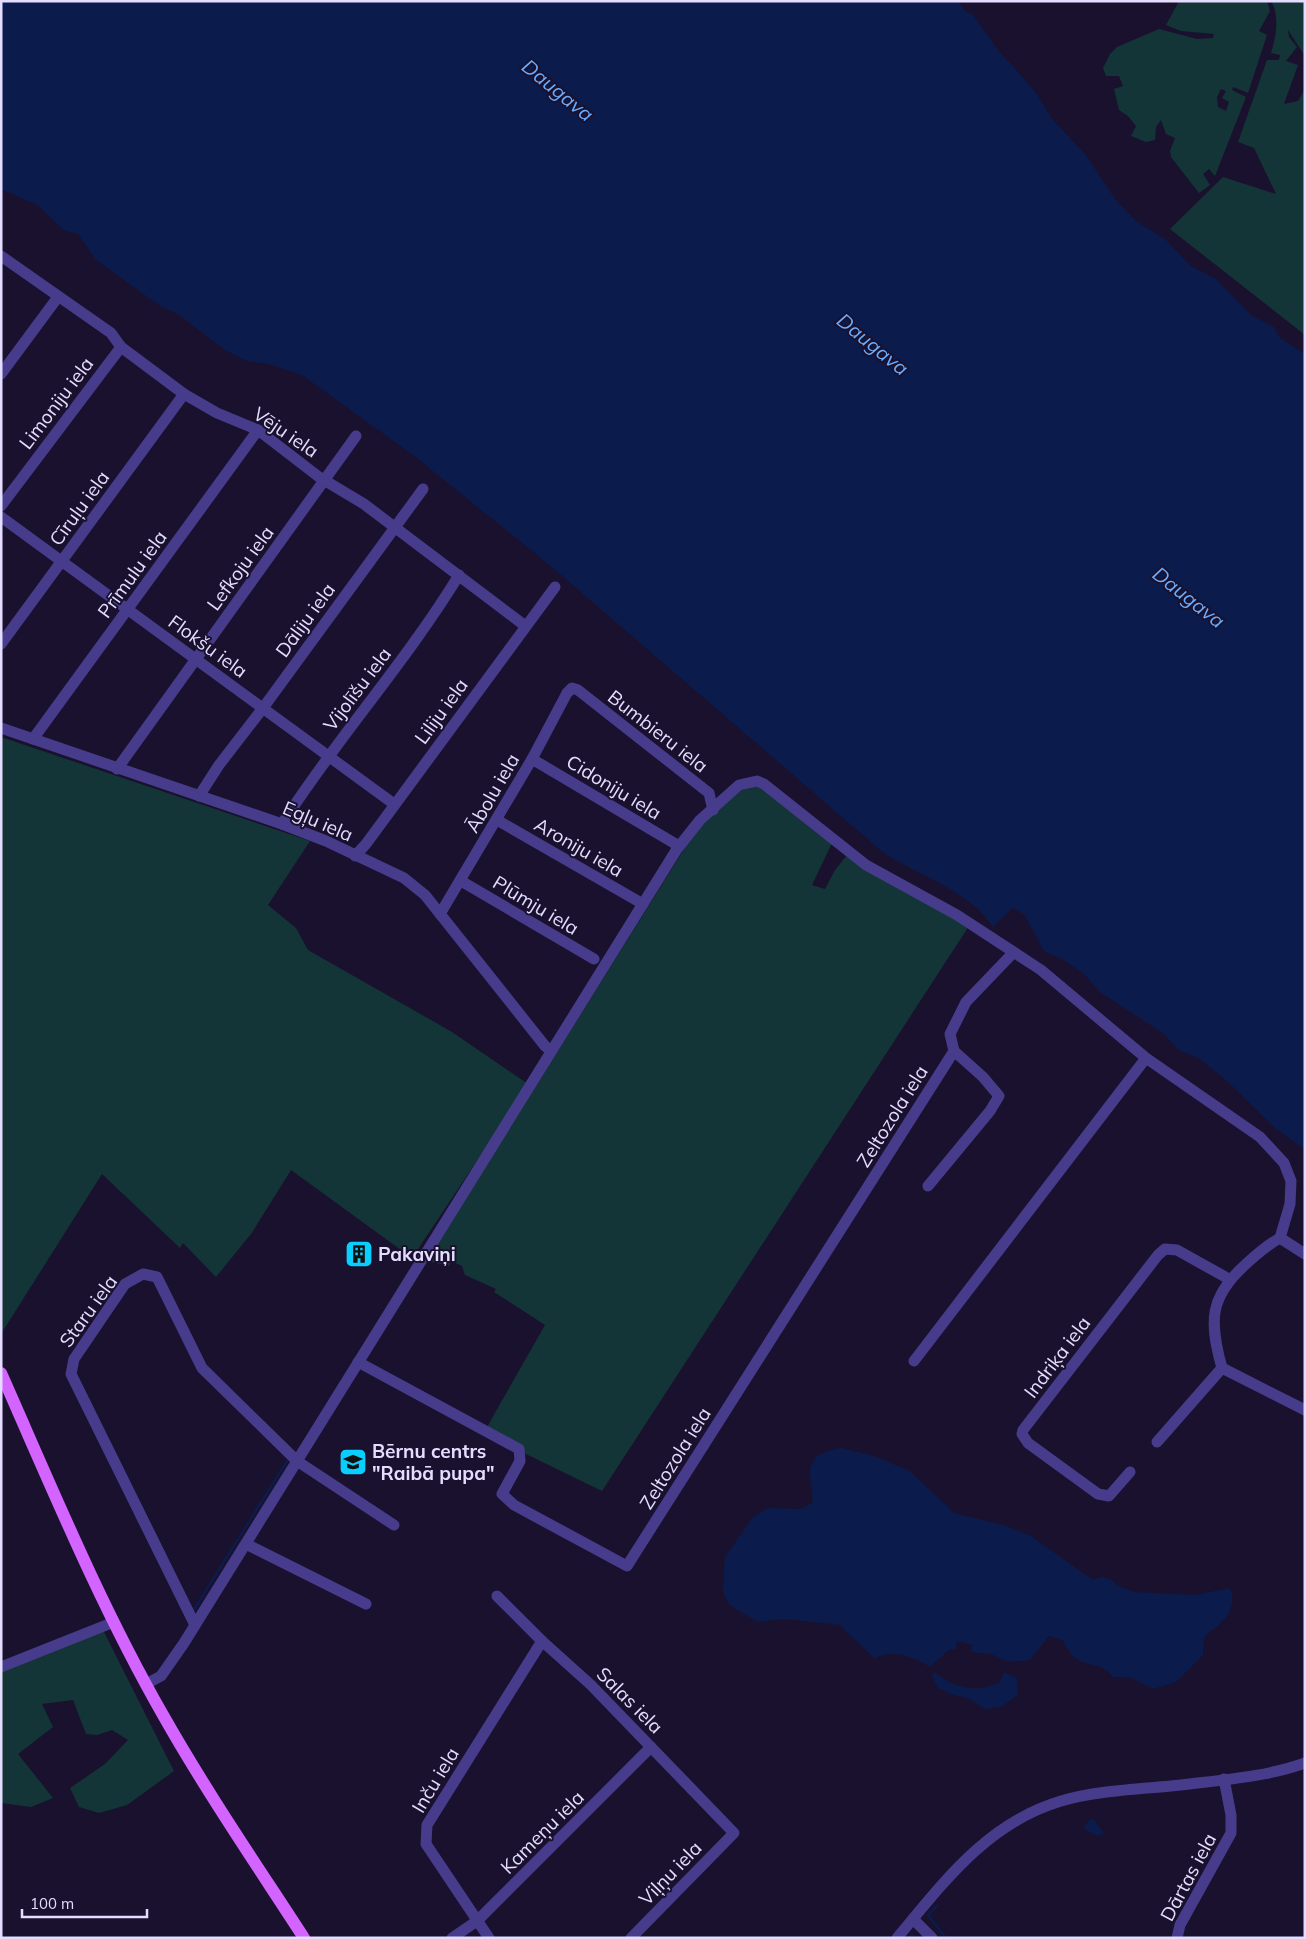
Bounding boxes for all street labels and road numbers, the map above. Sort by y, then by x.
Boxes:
street label: Limoniju iela [14,352,98,454]
street label: Vēju iela [249,401,323,463]
street label: Cīruļu iela [44,466,115,551]
street label: Lefkoju iela [201,521,279,615]
street label: Prīmulu iela [92,525,172,623]
street label: Dāliju iela [270,578,340,662]
street label: Flokšu iela [164,609,252,683]
street label: Vijolīšu iela [318,643,396,735]
street label: Liliju iela [409,674,473,748]
street label: Bumbieru iela [603,684,713,778]
street label: Ābolu iela [460,749,524,837]
street label: Cidoniju iela [562,749,666,825]
street label: Egļu iela [279,796,357,847]
street label: Aroniju iela [530,812,628,882]
street label: Plūmju iela [489,870,583,940]
street label: Zeltozola iela [851,1061,933,1171]
street label: Staru iela [54,1270,122,1352]
street label: Indriķa iela [1019,1312,1096,1403]
street label: Zeltozola iela [634,1403,716,1513]
street label: Salas iela [592,1662,668,1738]
street label: Inču iela [406,1743,464,1817]
street label: Kameņu iela [495,1785,589,1879]
street label: Dārtas iela [1155,1829,1221,1925]
street label: Viļņu iela [634,1836,707,1911]

